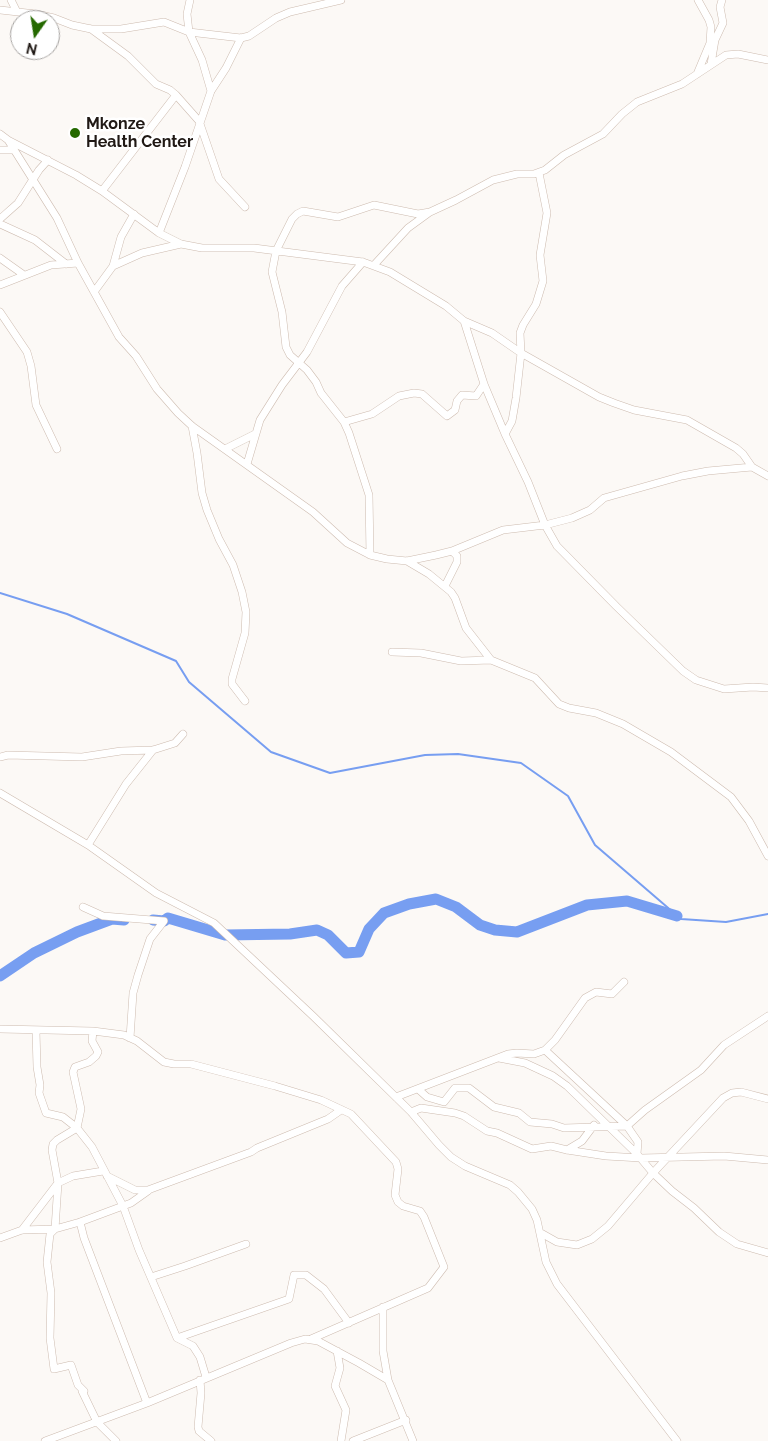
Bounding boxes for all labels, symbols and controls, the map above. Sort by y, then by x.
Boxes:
north arrow [10,10,60,60]
text: N [25,40,39,58]
place label: Mkonze Health Center [86,114,193,152]
marker: Mkonze Health Center [68,126,82,140]

